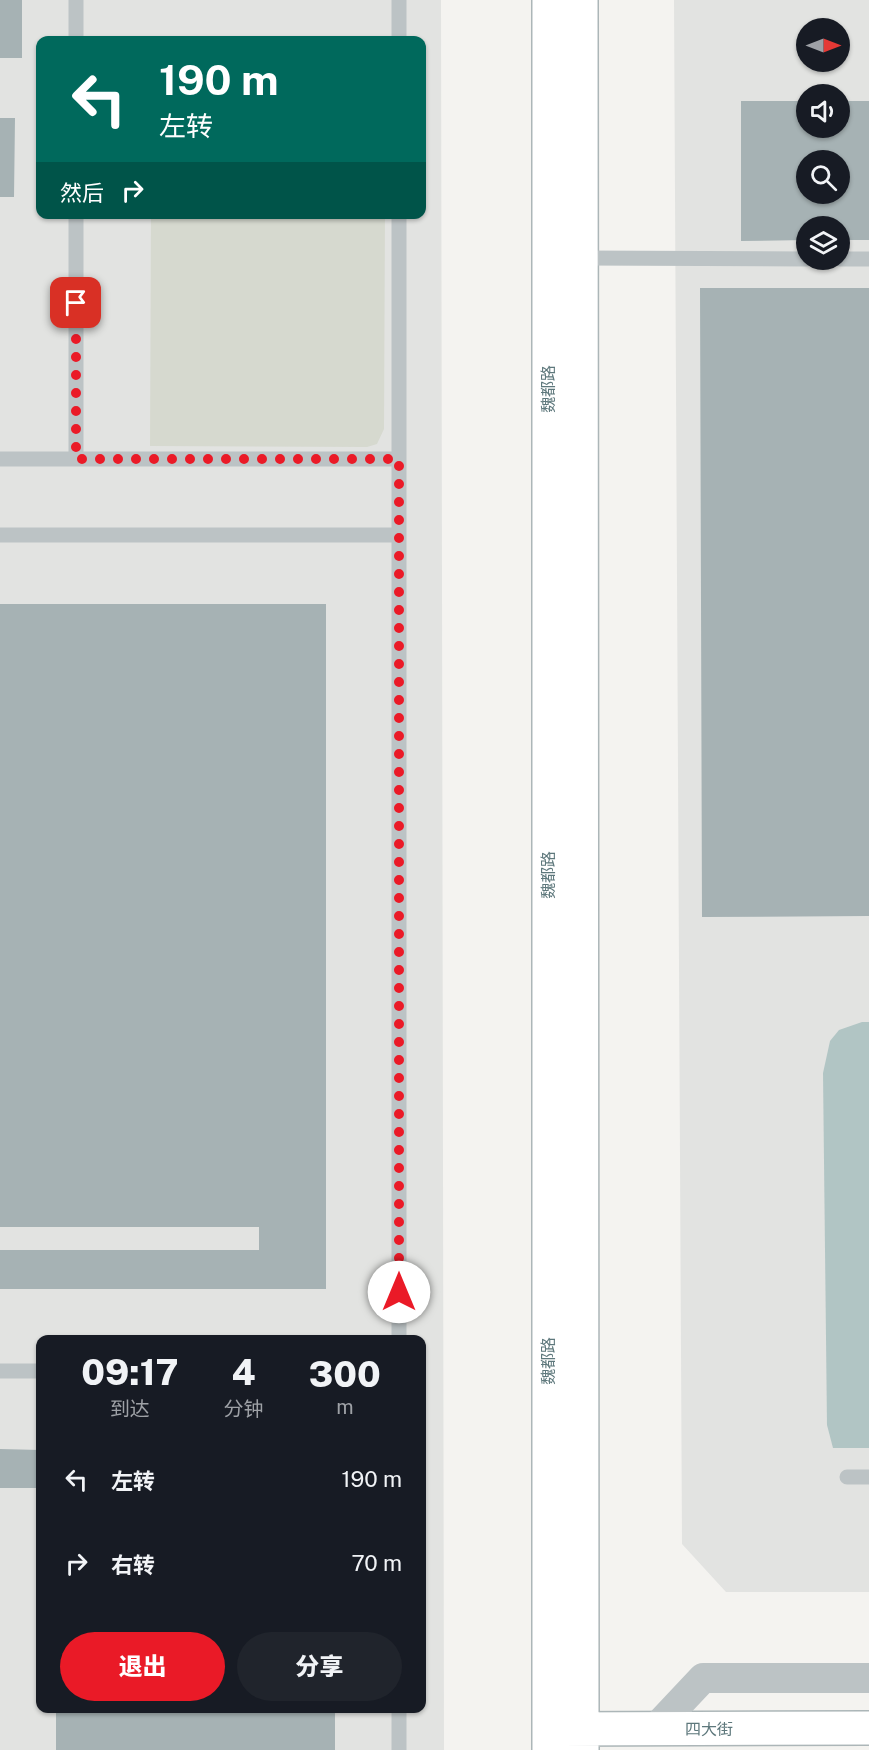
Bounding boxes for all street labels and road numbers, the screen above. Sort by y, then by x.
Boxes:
street label: 魏都路 [539,365,558,413]
street label: 魏都路 [539,851,558,899]
street label: 魏都路 [539,1337,558,1385]
street label: 四大街 [685,1720,733,1739]

